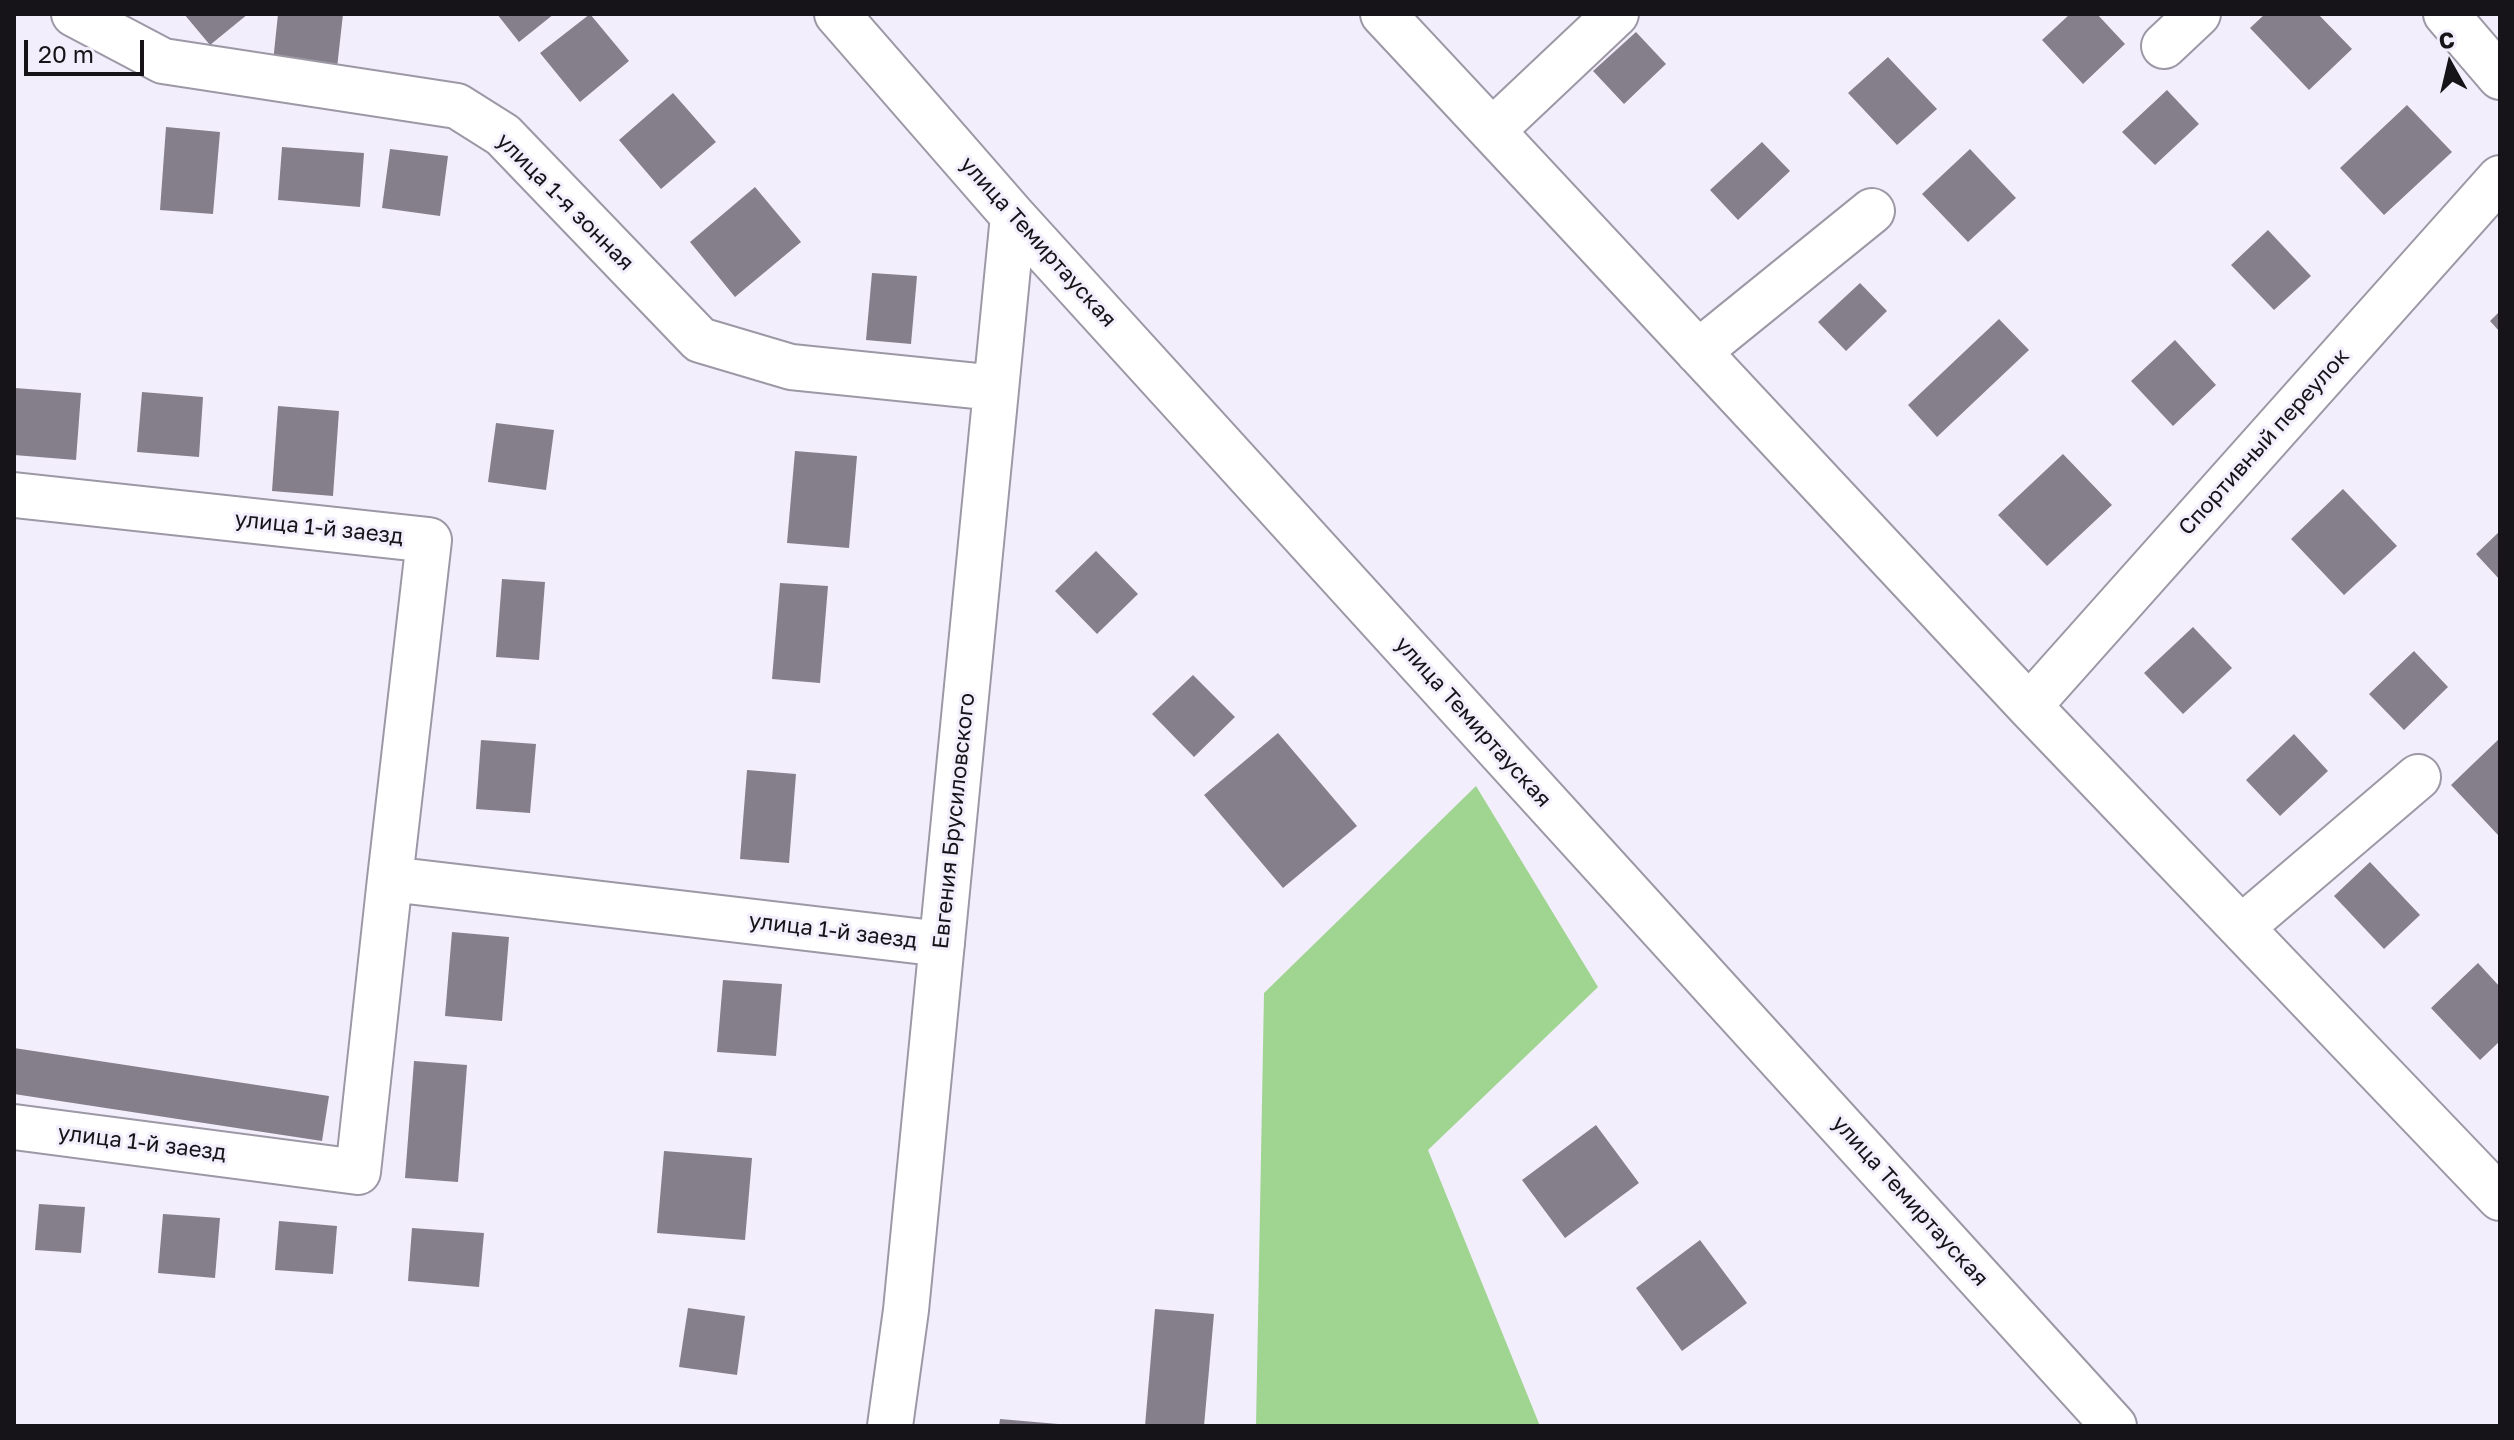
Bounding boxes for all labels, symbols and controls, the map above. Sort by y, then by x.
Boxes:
scale bar [28,24,148,74]
north arrow [2410,24,2490,104]
text: С [2437,25,2456,54]
text: 20 m [38,39,94,68]
street label: улица 1-я зонная [491,128,639,276]
street label: улица Темиртауская [954,151,1122,333]
street label: Спортивный переулок [2173,343,2355,541]
street label: улица 1-й заезд [233,506,405,550]
street label: улица Темиртауская [1389,631,1557,813]
street label: Евгения Брусиловского [927,692,981,950]
street label: улица 1-й заезд [747,908,919,954]
street label: улица Темиртауская [1826,1110,1994,1292]
street label: улица 1-й заезд [56,1120,228,1166]

